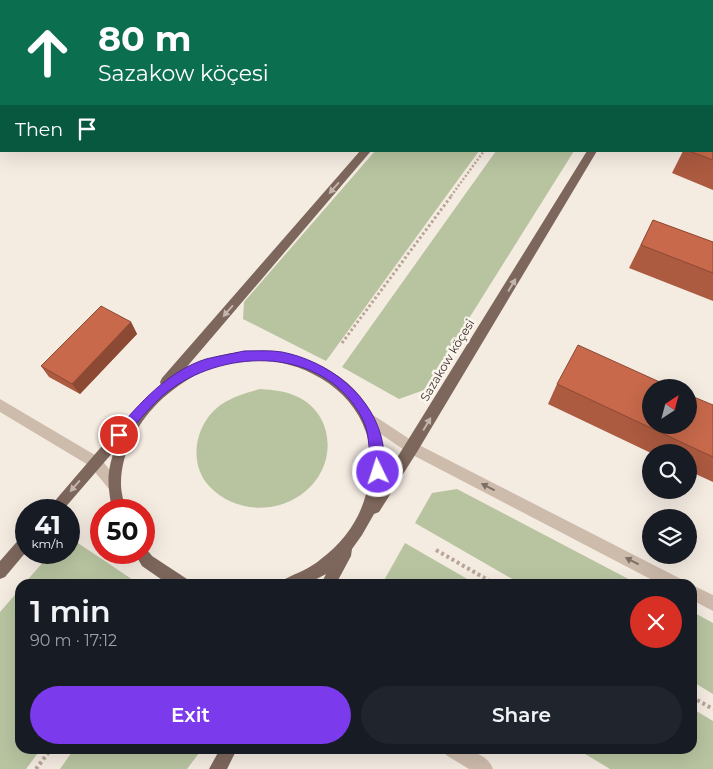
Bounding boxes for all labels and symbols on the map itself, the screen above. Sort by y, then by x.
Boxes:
one-way arrow [329,182,340,194]
one-way arrow [508,278,517,292]
one-way arrow [222,304,233,317]
street label: Sazakow köçesi [417,316,477,404]
north arrow [642,379,698,434]
pin [98,414,140,456]
one-way arrow [423,417,432,430]
position arrow [351,445,403,497]
one-way arrow [70,480,81,492]
one-way arrow [481,483,495,491]
speed limit sign: 50 [90,499,155,564]
one-way arrow [625,557,639,565]

